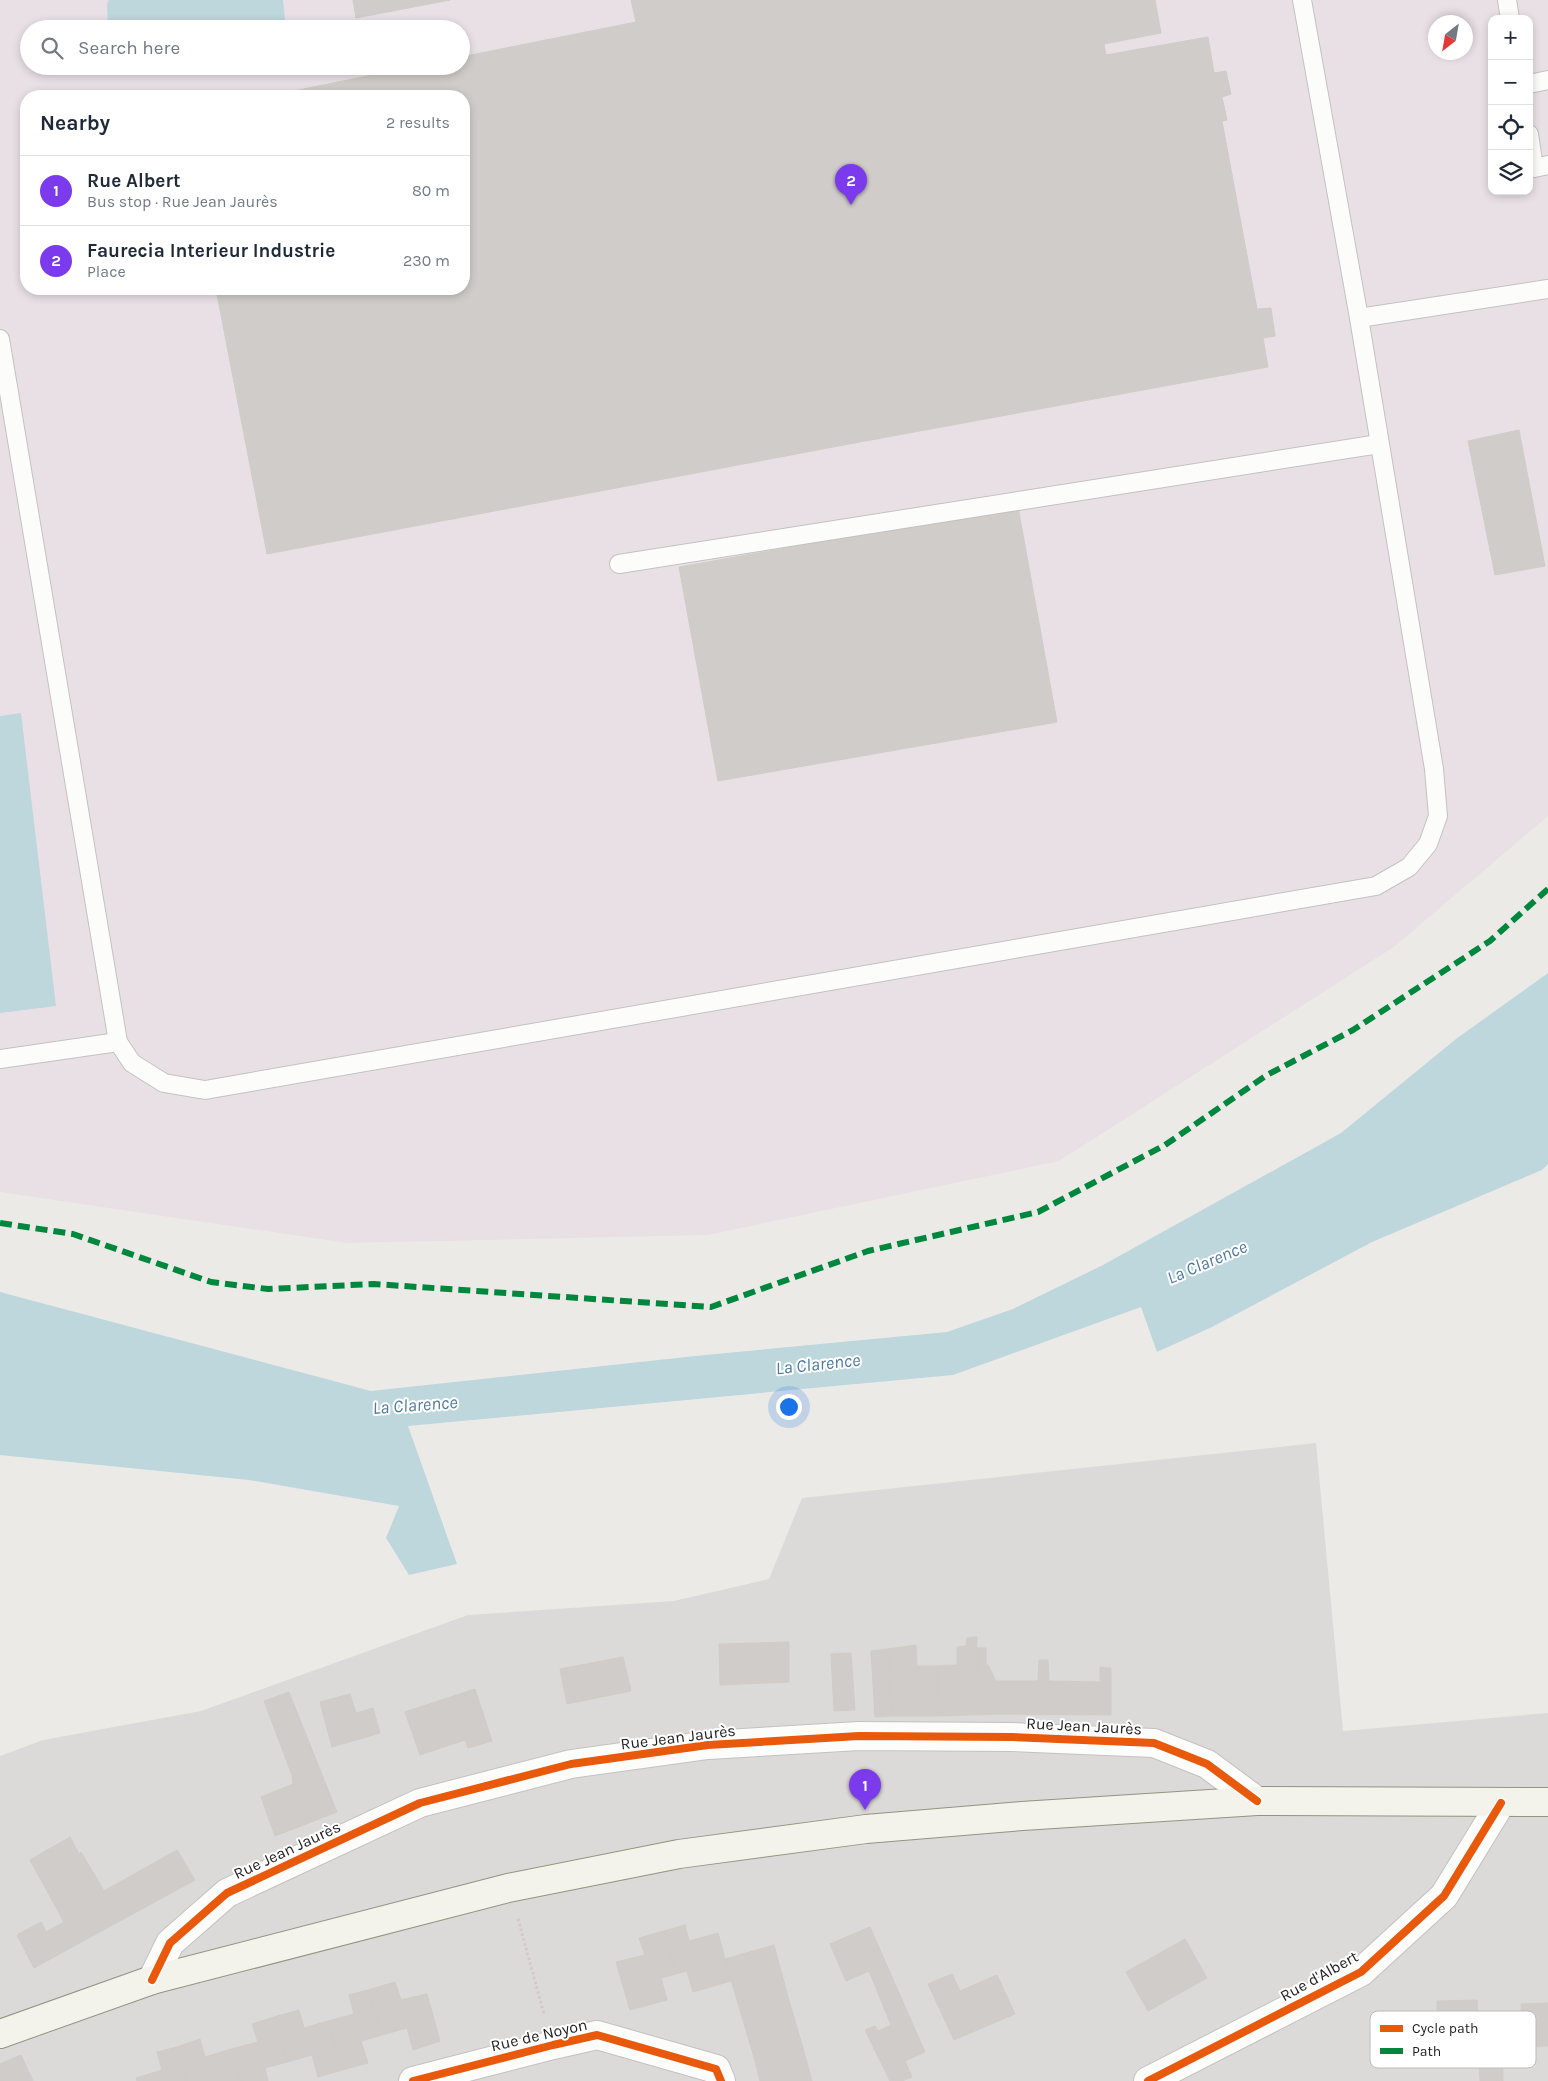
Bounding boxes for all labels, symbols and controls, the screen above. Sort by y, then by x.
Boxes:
north arrow [1428,15,1473,60]
map controls [1488,15,1533,195]
button: + [1488,15,1533,60]
search box [20,20,470,75]
icon: search [38,34,66,62]
text: Search here [78,37,180,59]
button: − [1488,60,1533,105]
button: locate [1488,105,1533,150]
text: Nearby [40,111,110,135]
text: 2 results [386,113,450,132]
button: layers [1488,150,1533,195]
pin: 2 [835,164,867,205]
text: Rue Albert [87,170,180,192]
text: 1 [53,181,59,200]
text: 80 m [412,181,450,200]
text: Bus stop · Rue Jean Jaurès [87,192,278,211]
text: Faurecia Interieur Industrie [87,240,335,262]
text: 2 [51,251,61,270]
text: 230 m [403,251,450,270]
text: Place [87,262,126,281]
water label: La Clarence [1164,1235,1250,1289]
water label: La Clarence [775,1349,861,1379]
water label: La Clarence [372,1391,458,1419]
your location [776,1394,802,1420]
street label: Rue Jean Jaurès [1026,1713,1142,1739]
street label: Rue Jean Jaurès [619,1721,737,1753]
pin: 1 [849,1769,881,1810]
street label: Rue Jean Jaurès [231,1817,343,1883]
street label: Rue d'Albert [1277,1947,1361,2005]
legend [1370,2011,1536,2068]
street label: Rue de Noyon [489,2015,589,2055]
text: Cycle path [1412,2020,1478,2037]
text: Path [1412,2043,1441,2060]

